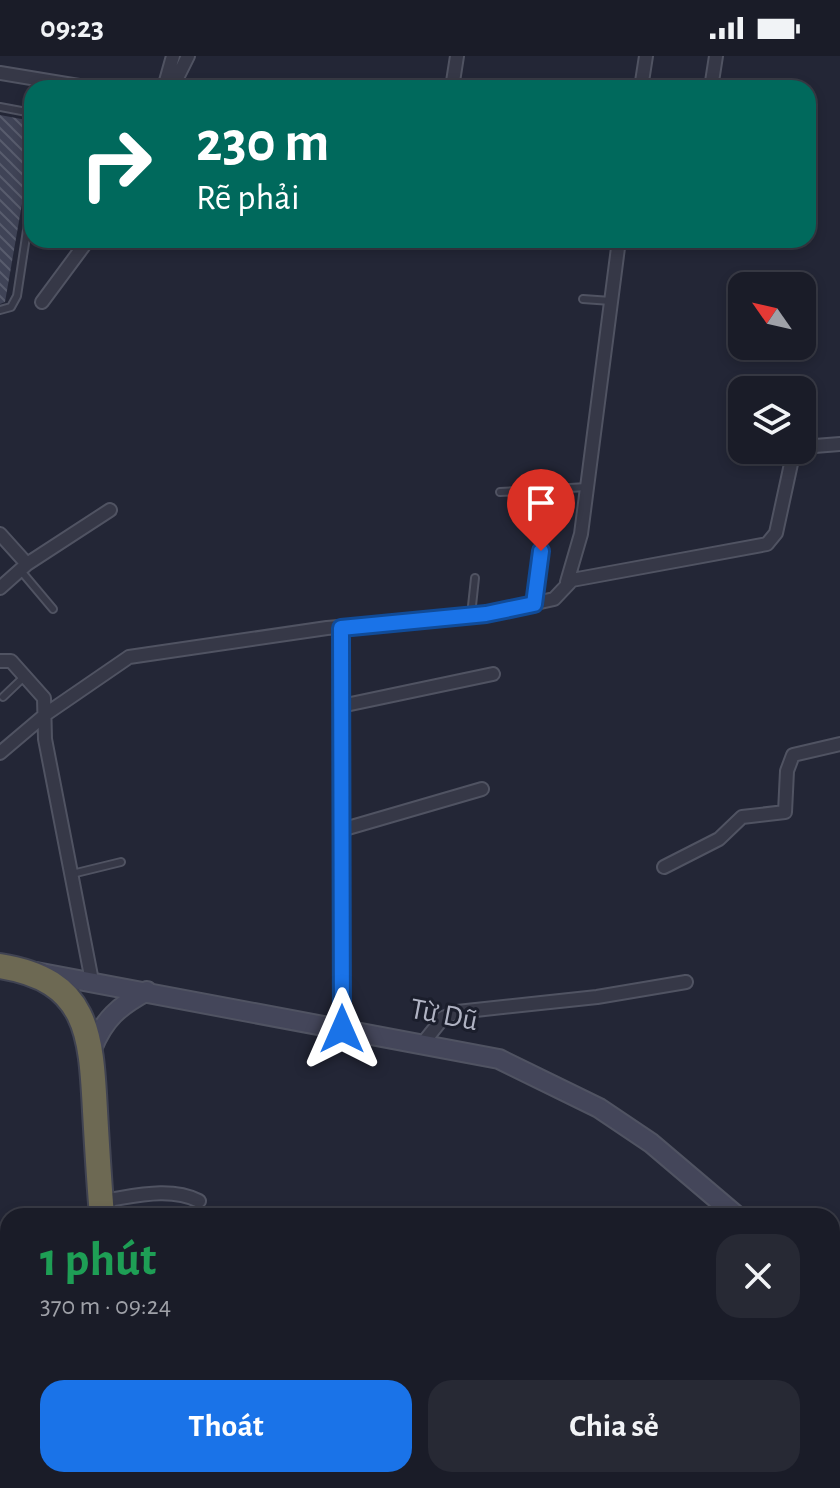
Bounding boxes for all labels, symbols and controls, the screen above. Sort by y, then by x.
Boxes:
text: 09:23 [40,13,104,43]
icon: right [64,112,168,216]
text: 230 m [196,115,329,171]
text: Rẽ phải [196,180,300,216]
north arrow [728,272,816,360]
map controls [728,272,816,464]
button: layers [728,376,816,464]
pin [507,469,575,551]
icon: arrive [519,481,563,525]
position arrow [300,987,384,1071]
street label: Từ Dũ [408,994,480,1036]
button: close [716,1234,800,1318]
text: 1 phút [40,1237,156,1285]
text: 370 m · 09:24 [40,1293,171,1319]
button: Thoát [40,1380,412,1472]
button: Chia sẻ [428,1380,800,1472]

